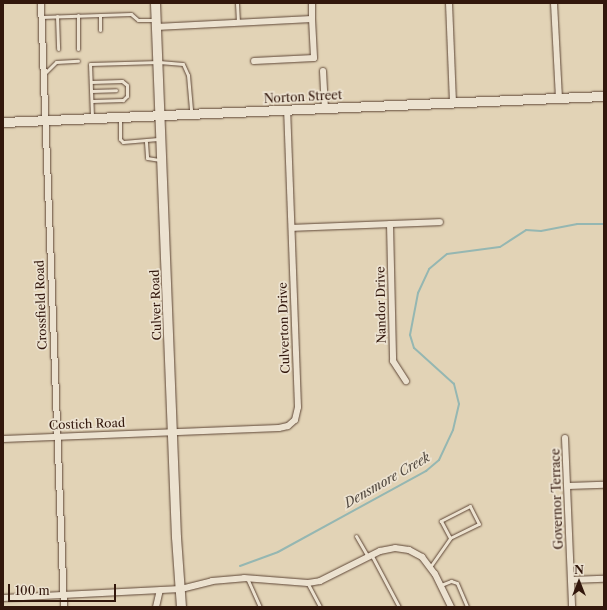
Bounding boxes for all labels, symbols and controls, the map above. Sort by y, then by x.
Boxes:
street label: Norton Street [264,88,342,106]
street label: Crossfield Road [32,260,50,350]
street label: Nandor Drive [373,266,389,344]
street label: Culver Road [148,269,164,341]
street label: Culverton Drive [275,282,293,374]
street label: Costich Road [49,415,125,433]
street label: Governor Terrace [548,448,566,550]
water label: Densmore Creek [341,449,433,511]
north arrow [559,562,599,602]
text: N [574,563,584,577]
scale bar [10,576,118,602]
text: 100 m [15,583,50,598]

